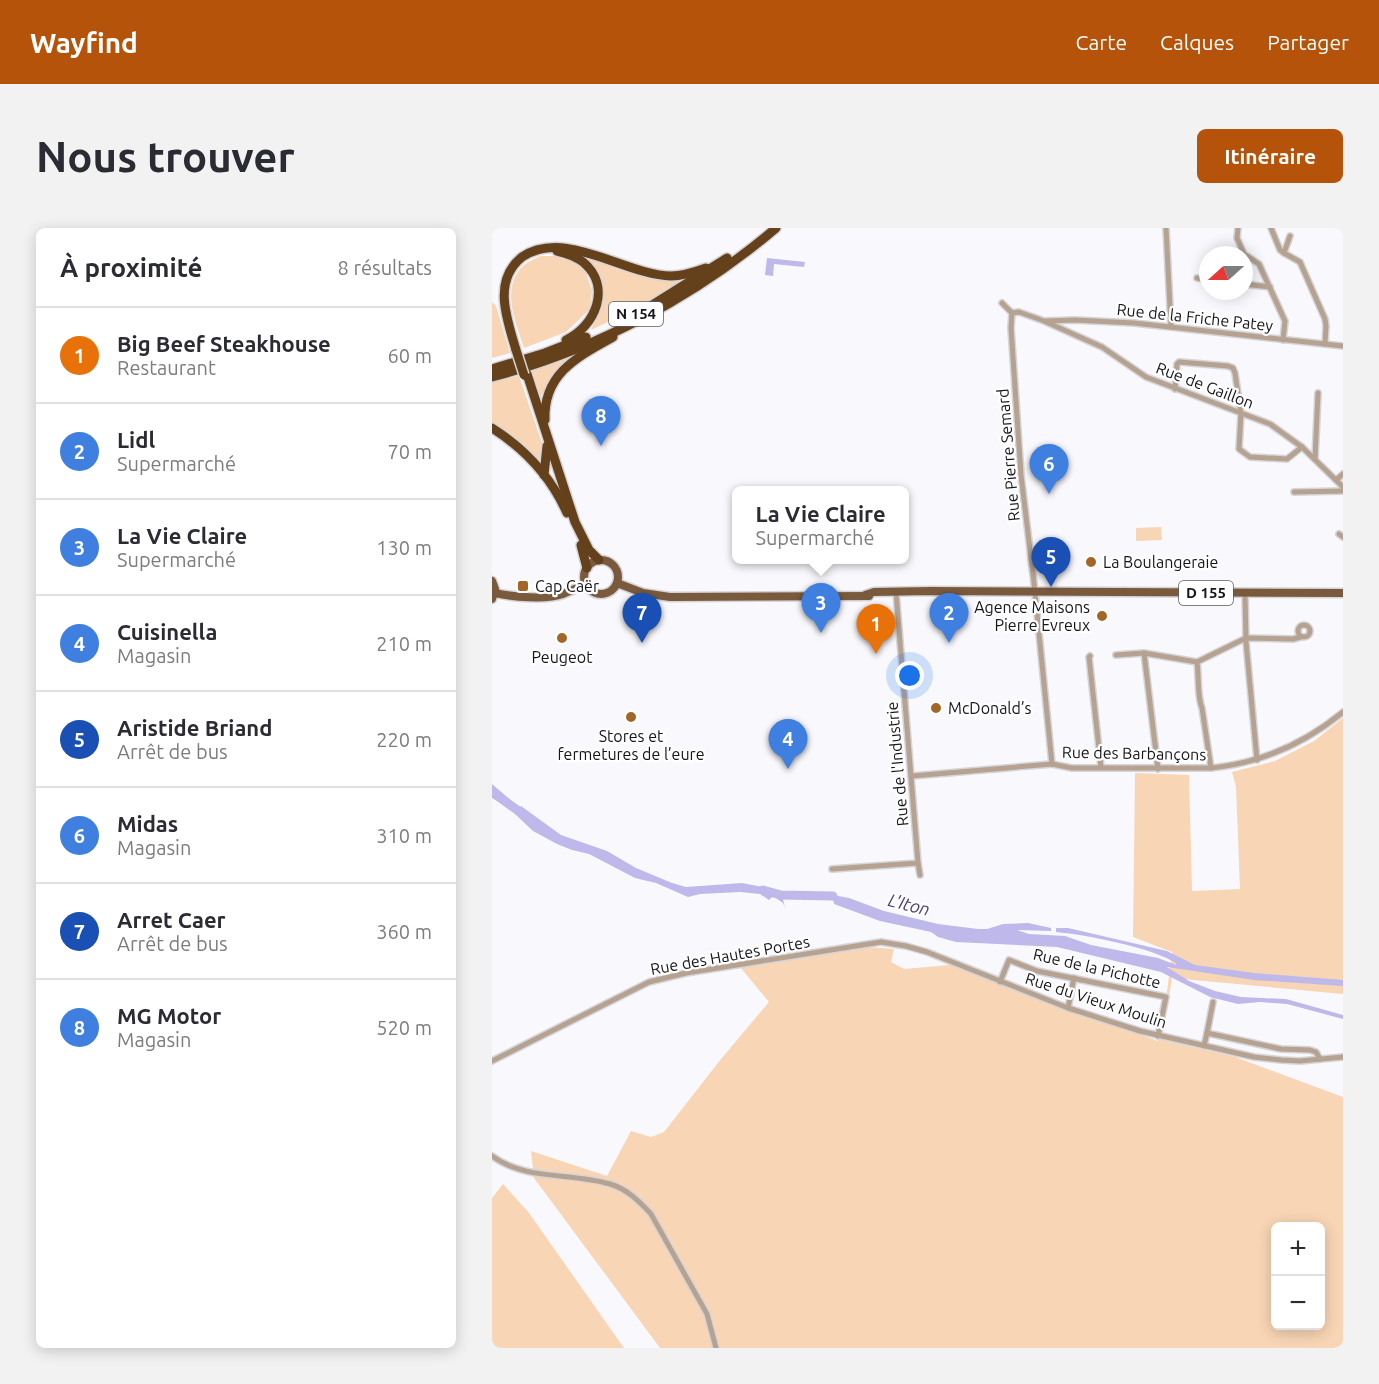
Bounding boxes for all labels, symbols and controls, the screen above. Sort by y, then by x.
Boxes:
text: Wayfind [30,27,138,58]
text: Carte [1076,30,1127,54]
text: Calques [1160,30,1234,54]
text: Partager [1267,30,1349,54]
button: Itinéraire [1197,129,1343,183]
text: Nous trouver [36,133,295,180]
north arrow [1199,246,1253,300]
text: À proximité [60,253,202,282]
text: 8 résultats [338,256,432,279]
street label: Rue de la Friche Patey [1116,300,1274,334]
road number: N 154 [609,302,663,326]
text: Big Beef Steakhouse [117,331,331,356]
text: 1 [74,344,85,367]
text: 60 m [388,344,432,367]
text: Restaurant [117,356,216,379]
street label: Rue de Gaillon [1154,358,1256,412]
street label: Rue Pierre Semard [993,388,1023,522]
pin: 8 [582,396,620,446]
text: Lidl [117,427,155,452]
text: 2 [74,440,85,463]
text: 70 m [388,440,432,463]
pin: 6 [1030,444,1068,494]
text: Supermarché [117,452,236,475]
popup [732,486,909,564]
text: La Vie Claire [755,501,886,526]
text: La Vie Claire [117,523,247,548]
text: Supermarché [755,526,875,549]
text: 3 [74,536,85,559]
text: 130 m [376,536,432,559]
pin: 5 [1032,538,1070,587]
text: Supermarché [117,548,236,571]
place label: La Boulangeraie [1103,553,1218,571]
marker: La Boulangeraie [1084,555,1098,569]
place label: Cap Caër [535,577,599,595]
marker: Cap Caër [516,579,530,593]
road number: D 155 [1179,581,1233,605]
pin: 3 [802,584,840,633]
pin: 7 [622,594,662,643]
pin: 2 [930,594,968,643]
place label: Agence Maisons Pierre Evreux [974,598,1090,634]
pin: 1 [856,604,896,654]
marker: Agence Maisons Pierre Evreux [1095,609,1109,623]
text: Cuisinella [117,619,217,644]
marker: Peugeot [555,631,569,645]
text: 4 [74,632,85,655]
text: 210 m [376,632,432,655]
text: Magasin [117,644,191,667]
place label: Peugeot [532,648,593,666]
your location [895,661,924,690]
place label: McDonald’s [948,699,1031,717]
street label: Rue de l'Industrie [883,701,911,827]
marker: McDonald’s [929,701,943,715]
marker: Stores et fermetures de l’eure [624,710,638,724]
text: Aristide Briand [117,715,272,740]
pin: 4 [768,720,808,769]
place label: Stores et fermetures de l’eure [558,727,704,763]
text: 5 [74,728,85,751]
text: 220 m [376,728,432,751]
text: Arrêt de bus [117,740,228,763]
street label: Rue des Barbançons [1062,743,1206,763]
text: Midas [117,811,178,836]
text: 6 [74,824,85,847]
text: 310 m [376,824,432,847]
text: Magasin [117,836,191,859]
water label: L'Iton [886,889,932,919]
text: Arret Caer [117,907,226,932]
text: 7 [74,920,85,943]
text: 360 m [376,920,432,943]
text: Arrêt de bus [117,932,228,955]
street label: Rue des Hautes Portes [649,932,811,978]
street label: Rue de la Pichotte [1031,945,1163,991]
street label: Rue du Vieux Moulin [1023,969,1169,1031]
text: MG Motor [117,1003,221,1028]
text: 8 [74,1016,85,1039]
text: 520 m [376,1016,432,1039]
text: Magasin [117,1028,191,1051]
map controls [1271,1222,1325,1330]
button: + [1271,1222,1325,1276]
button: − [1271,1276,1325,1330]

